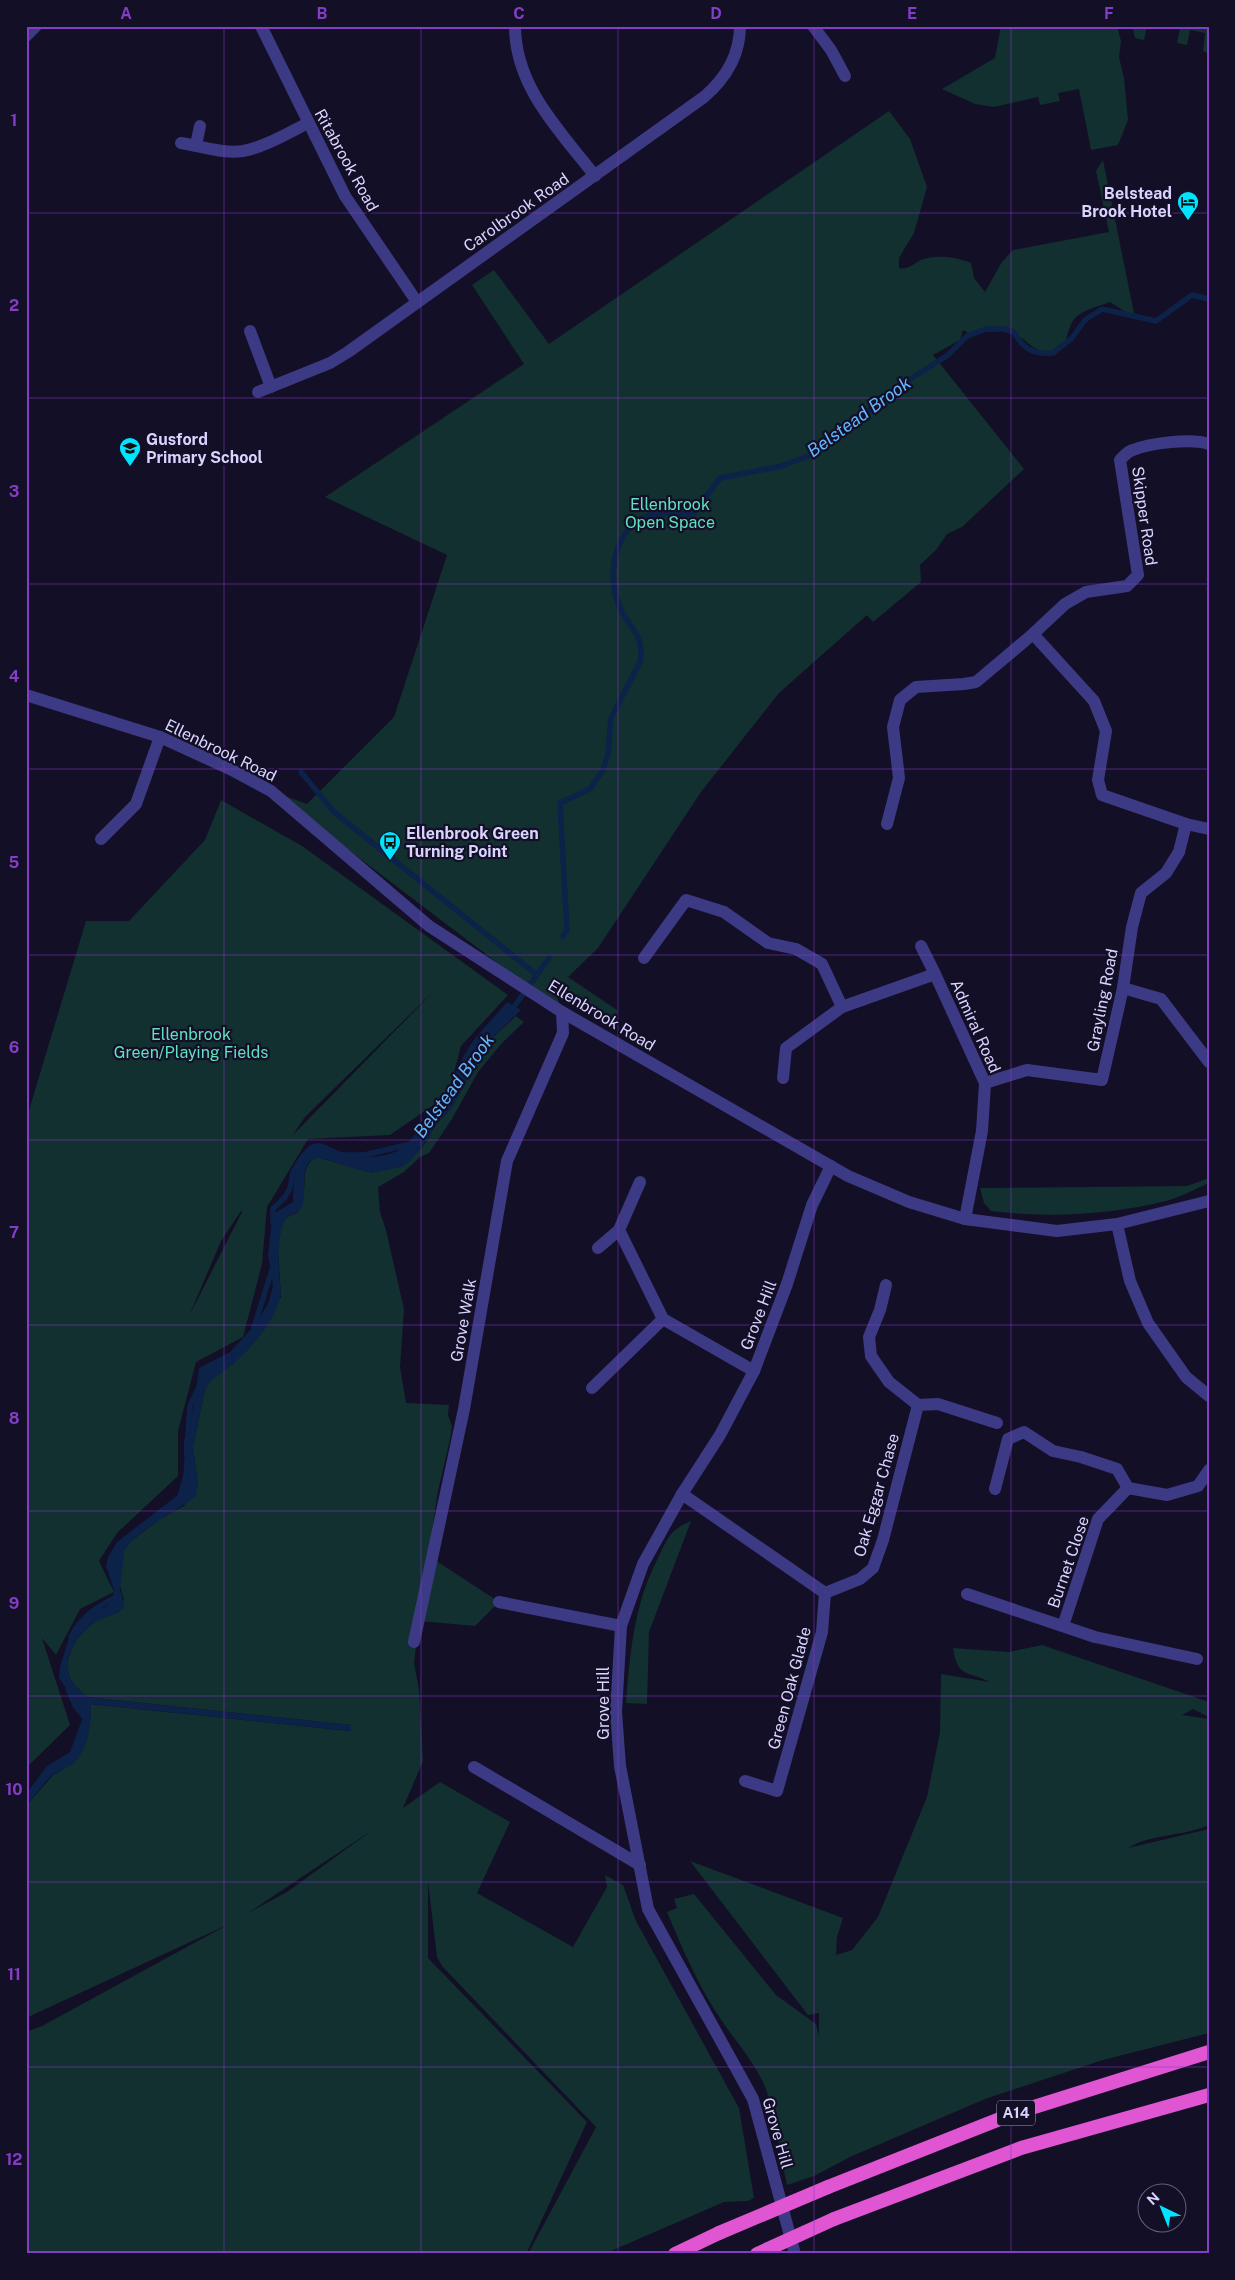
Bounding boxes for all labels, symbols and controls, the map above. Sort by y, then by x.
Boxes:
text: A [120,4,132,23]
text: B [317,4,328,23]
text: C [513,4,525,23]
text: D [710,4,722,23]
text: E [907,4,917,23]
text: F [1104,4,1114,23]
street label: Ritabrook Road [311,106,383,215]
text: 1 [11,111,17,130]
street label: Carolbrook Road [460,169,573,256]
place label: Belstead Brook Hotel [1081,184,1172,221]
hotel icon: Belstead Brook Hotel [1176,190,1200,221]
text: 2 [9,296,19,315]
water label: Belstead Brook [803,372,915,461]
place label: Gusford Primary School [146,430,263,467]
school or university icon: Gusford Primary School [118,436,142,467]
street label: Skipper Road [1128,465,1161,567]
text: 3 [9,482,19,501]
park label: Ellenbrook Open Space [625,495,715,532]
text: 4 [9,667,20,686]
street label: Ellenbrook Road [162,715,280,786]
place label: Ellenbrook Green Turning Point [406,824,539,861]
bus stop icon: Ellenbrook Green Turning Point [378,830,402,861]
text: 5 [9,853,20,872]
street label: Grayling Road [1083,947,1122,1053]
street label: Ellenbrook Road [545,976,659,1055]
street label: Admiral Road [946,977,1005,1076]
park label: Ellenbrook Green/Playing Fields [114,1025,268,1062]
water label: Belstead Brook [409,1030,498,1142]
text: 6 [9,1038,19,1057]
text: 7 [9,1223,19,1242]
street label: Grove Walk [447,1277,480,1363]
street label: Grove Hill [736,1277,781,1353]
text: 8 [9,1409,20,1428]
street label: Oak Eggar Chase [850,1431,903,1559]
street label: Burnet Close [1044,1514,1093,1611]
text: 9 [9,1594,19,1613]
street label: Green Oak Glade [764,1625,815,1752]
street label: Grove Hill [594,1666,613,1740]
text: 10 [5,1780,23,1799]
text: 11 [7,1965,21,1984]
street label: Grove Hill [758,2095,797,2171]
road number: A14 [997,2100,1035,2126]
text: 12 [5,2150,23,2169]
north arrow [1138,2182,1188,2232]
text: N [1144,2189,1163,2208]

